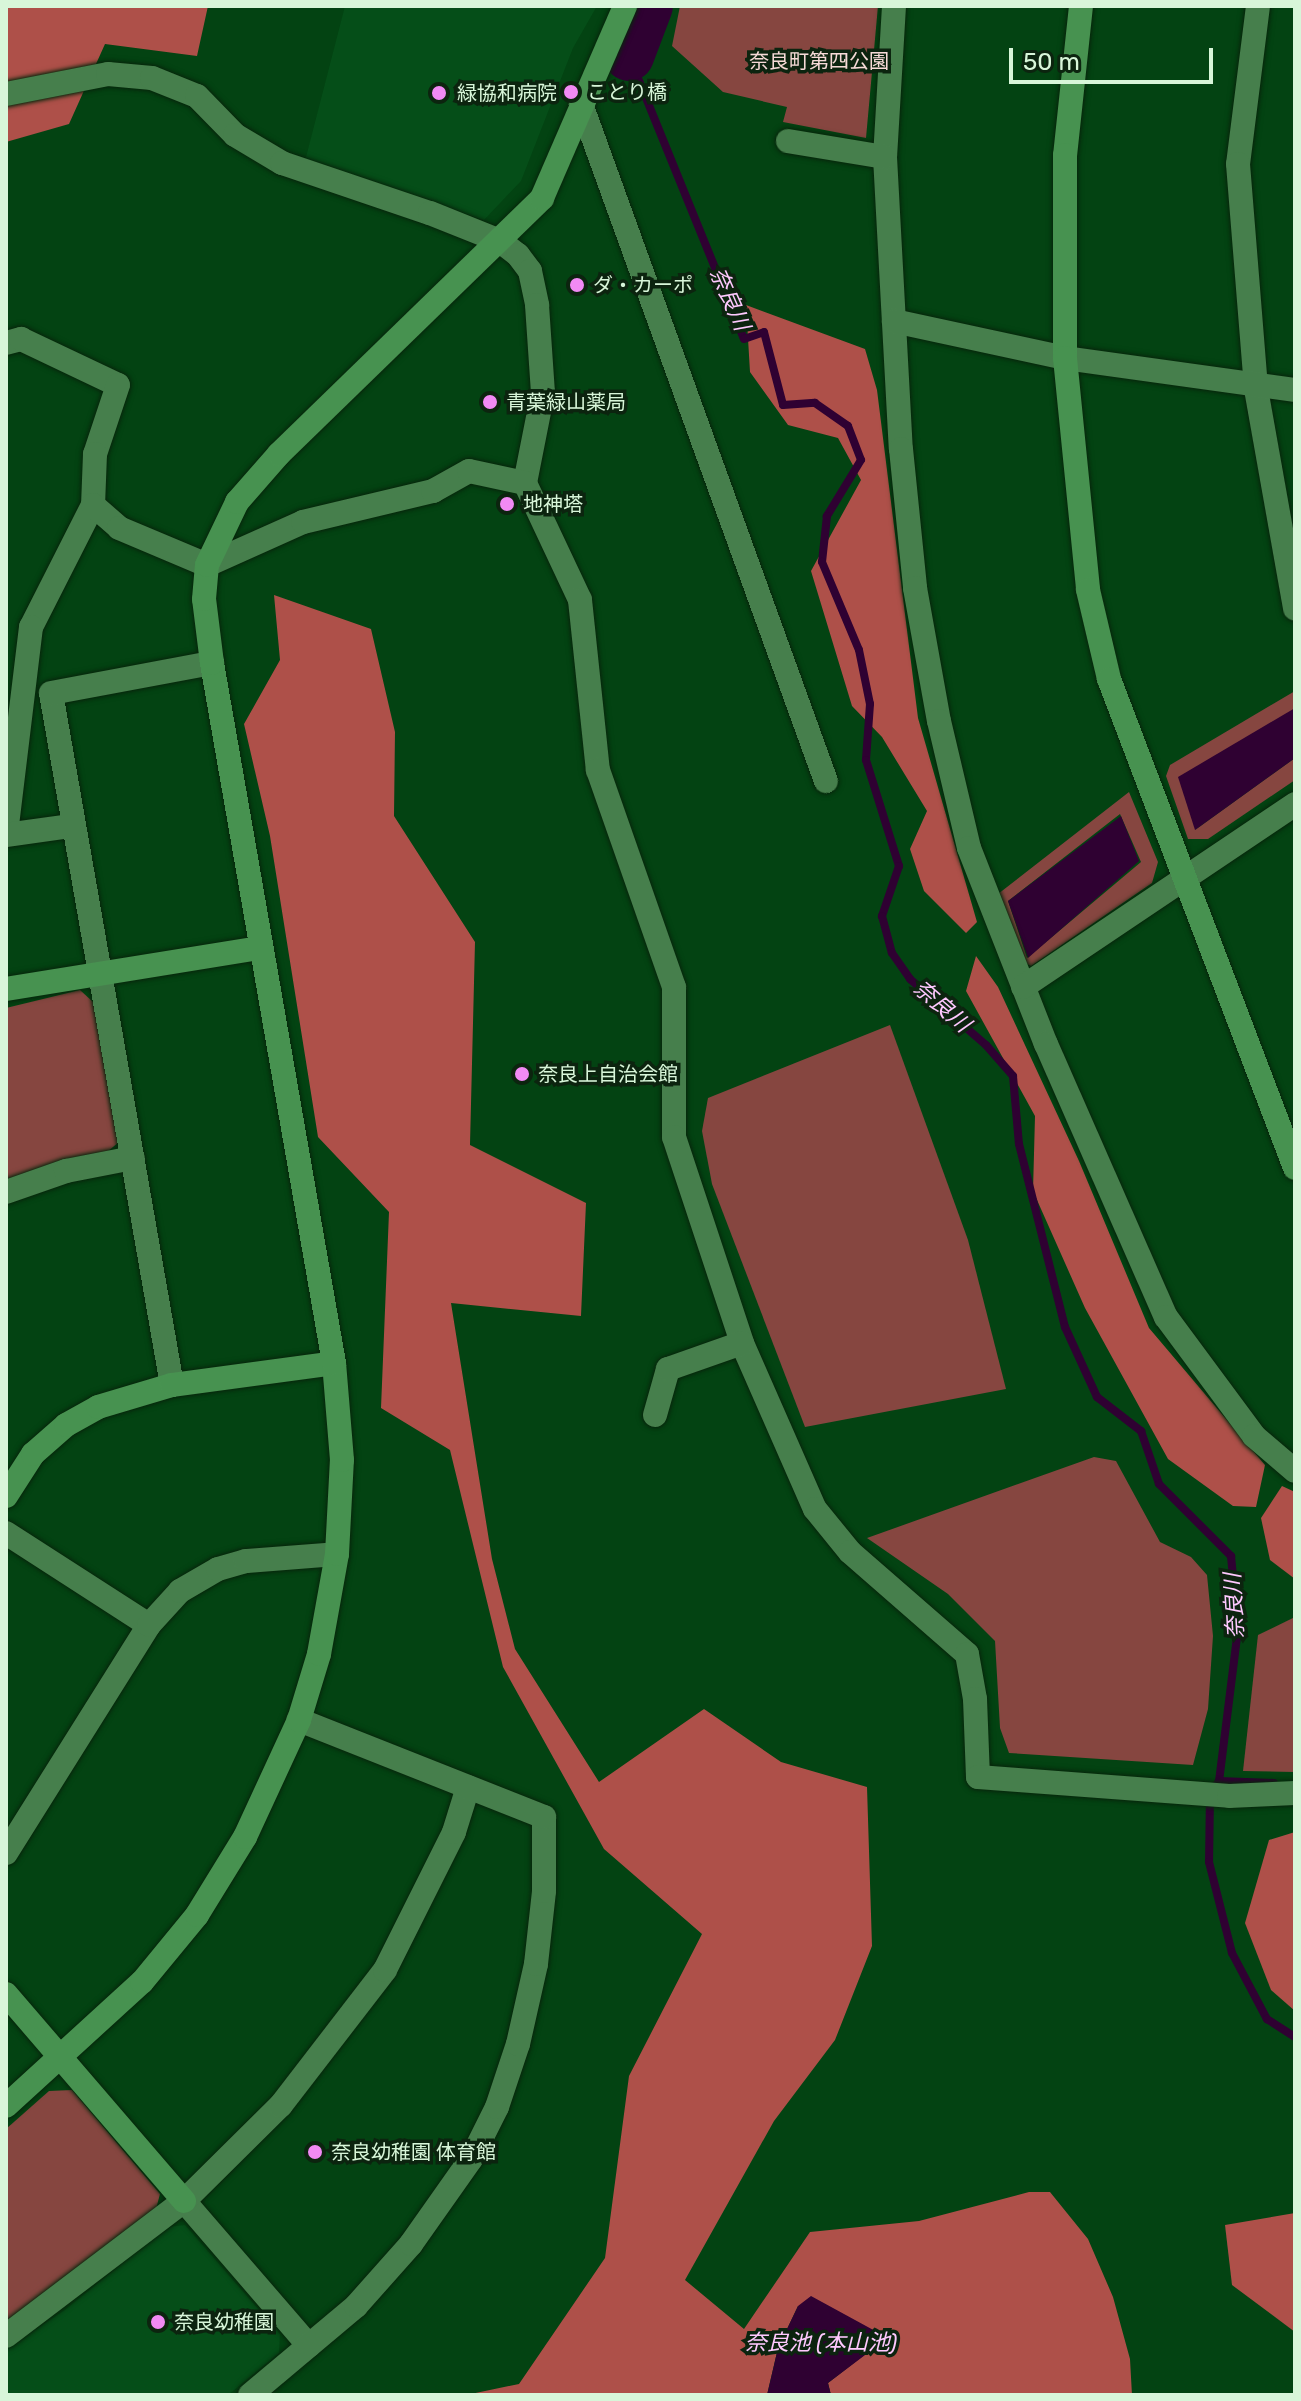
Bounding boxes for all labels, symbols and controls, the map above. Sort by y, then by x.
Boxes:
scale bar [1013,32,1217,82]
text: 50 m [1023,48,1080,76]
park label: 奈良町第四公園 [749,49,889,73]
place label: ことり橋 [587,80,667,104]
place label: 緑協和病院 [457,81,557,105]
marker: 緑協和病院 [428,82,450,104]
marker: ことり橋 [562,83,580,101]
water label: 奈良川 [705,263,755,335]
place label: ダ・カーポ [593,273,693,297]
marker: ダ・カーポ [568,276,586,294]
place label: 青葉緑山薬局 [506,390,626,414]
marker: 青葉緑山薬局 [481,393,499,411]
place label: 地神塔 [523,492,583,516]
marker: 地神塔 [498,495,516,513]
water label: 奈良川 [908,974,976,1038]
place label: 奈良上自治会館 [538,1062,678,1086]
marker: 奈良上自治会館 [513,1065,531,1083]
water label: 奈良川 [1219,1572,1249,1640]
place label: 奈良幼稚園 体育館 [331,2140,496,2164]
marker: 奈良幼稚園 体育館 [306,2143,324,2161]
place label: 奈良幼稚園 [174,2310,274,2334]
marker: 奈良幼稚園 [149,2313,167,2331]
water label: 奈良池 (本山池) [745,2330,897,2356]

